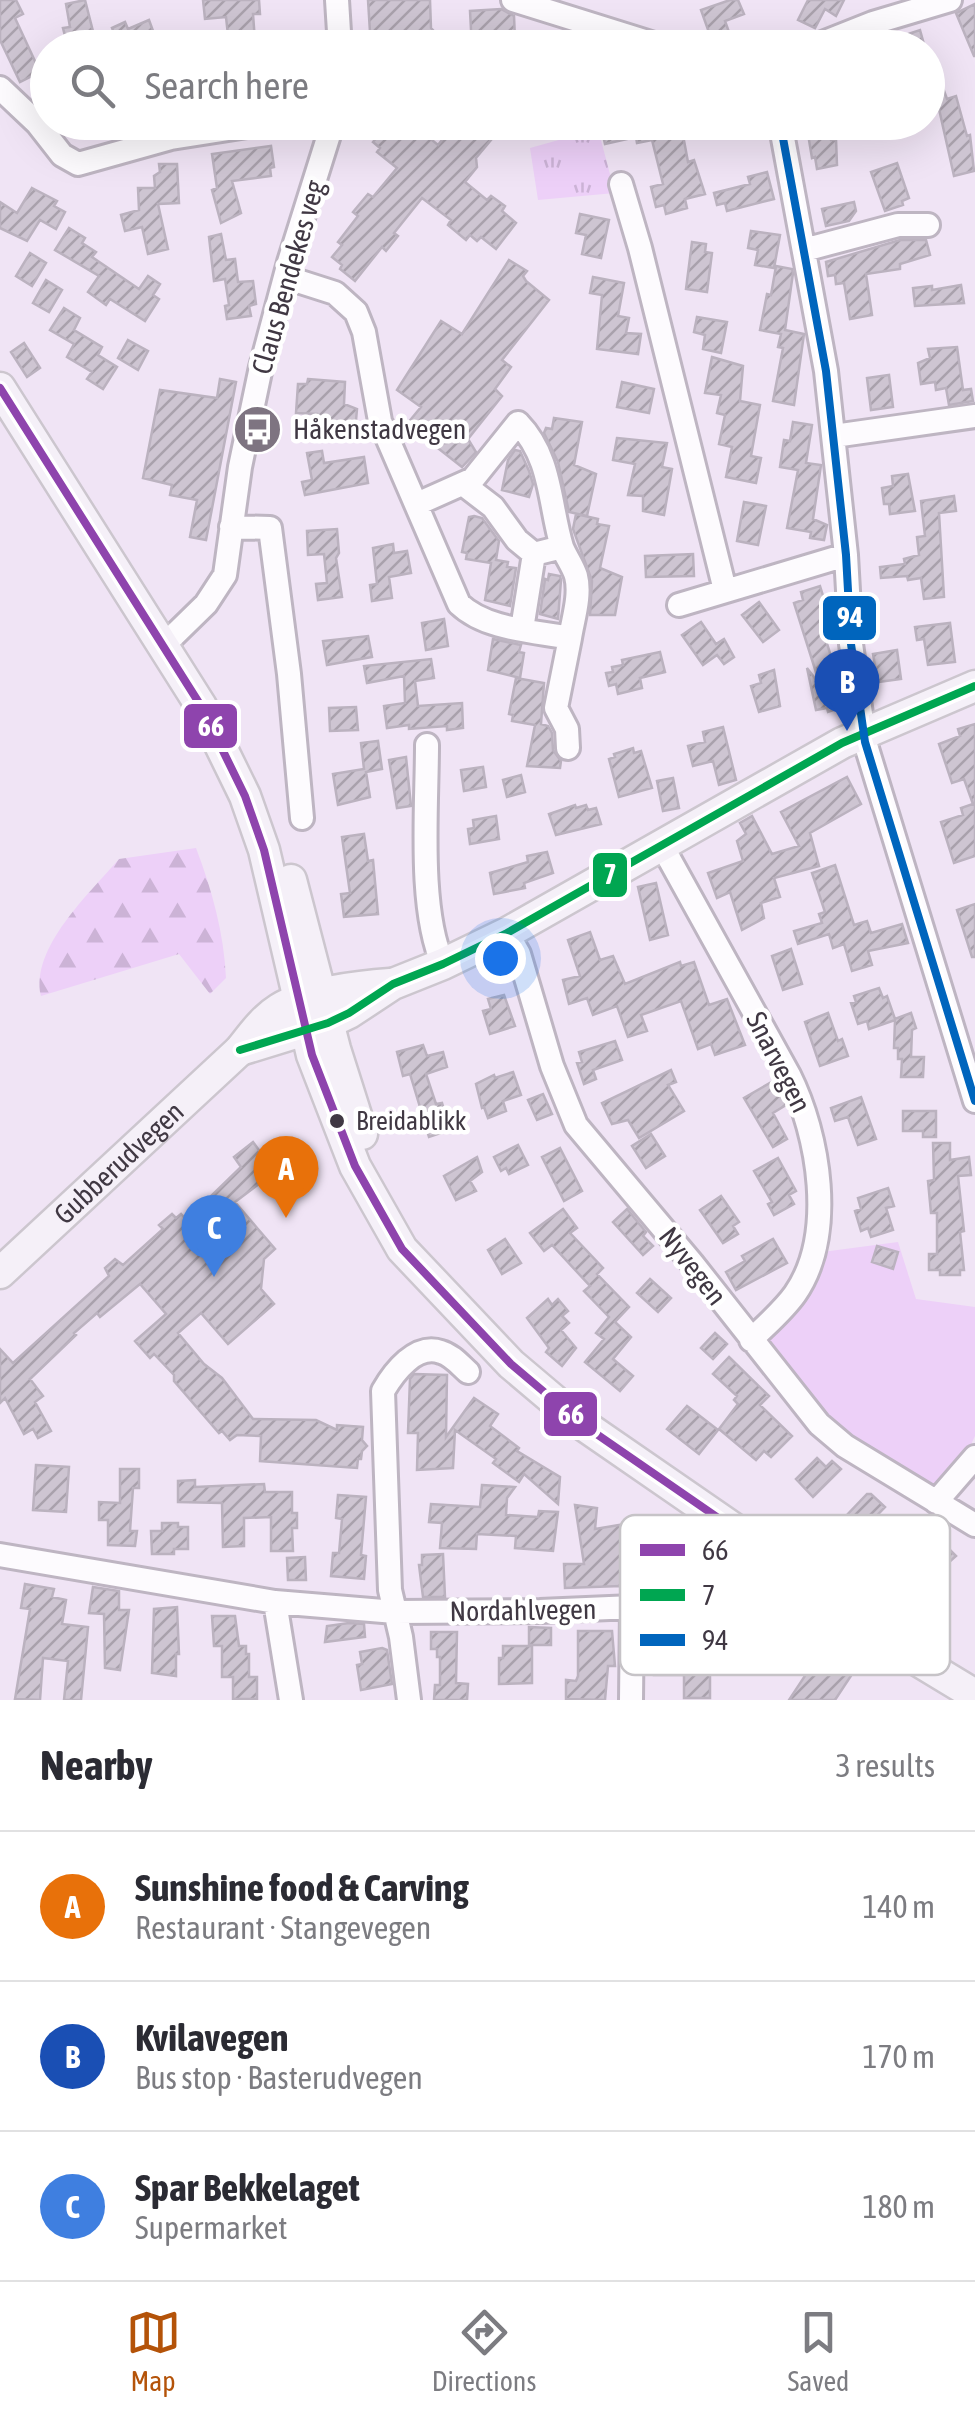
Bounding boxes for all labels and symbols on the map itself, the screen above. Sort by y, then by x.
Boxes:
street label: Claus Bendekes veg [245,176,331,378]
bus stop icon: Håkenstadvegen [232,403,284,455]
place label: Håkenstadvegen [293,413,466,445]
line badge: 94 [821,594,878,642]
text: 94 [837,601,863,633]
pin: B [814,648,880,731]
line badge: 66 [182,702,239,750]
text: 66 [198,710,224,742]
line badge: 7 [591,851,629,899]
text: 7 [603,858,617,890]
your location [475,933,526,984]
street label: Snarvegen [740,1006,818,1118]
street label: Gubberudvegen [48,1095,190,1230]
place label: Breidablikk [356,1106,466,1136]
marker: Breidablikk [327,1111,347,1131]
pin: A [254,1136,318,1218]
pin: C [182,1194,246,1277]
street label: Nyvegen [653,1221,733,1311]
line badge: 66 [542,1390,599,1438]
text: 66 [558,1398,584,1430]
legend [620,1515,950,1675]
text: 66 [702,1534,728,1566]
text: 7 [702,1579,715,1611]
street label: Nordahlvegen [449,1593,597,1627]
text: 94 [702,1624,728,1656]

